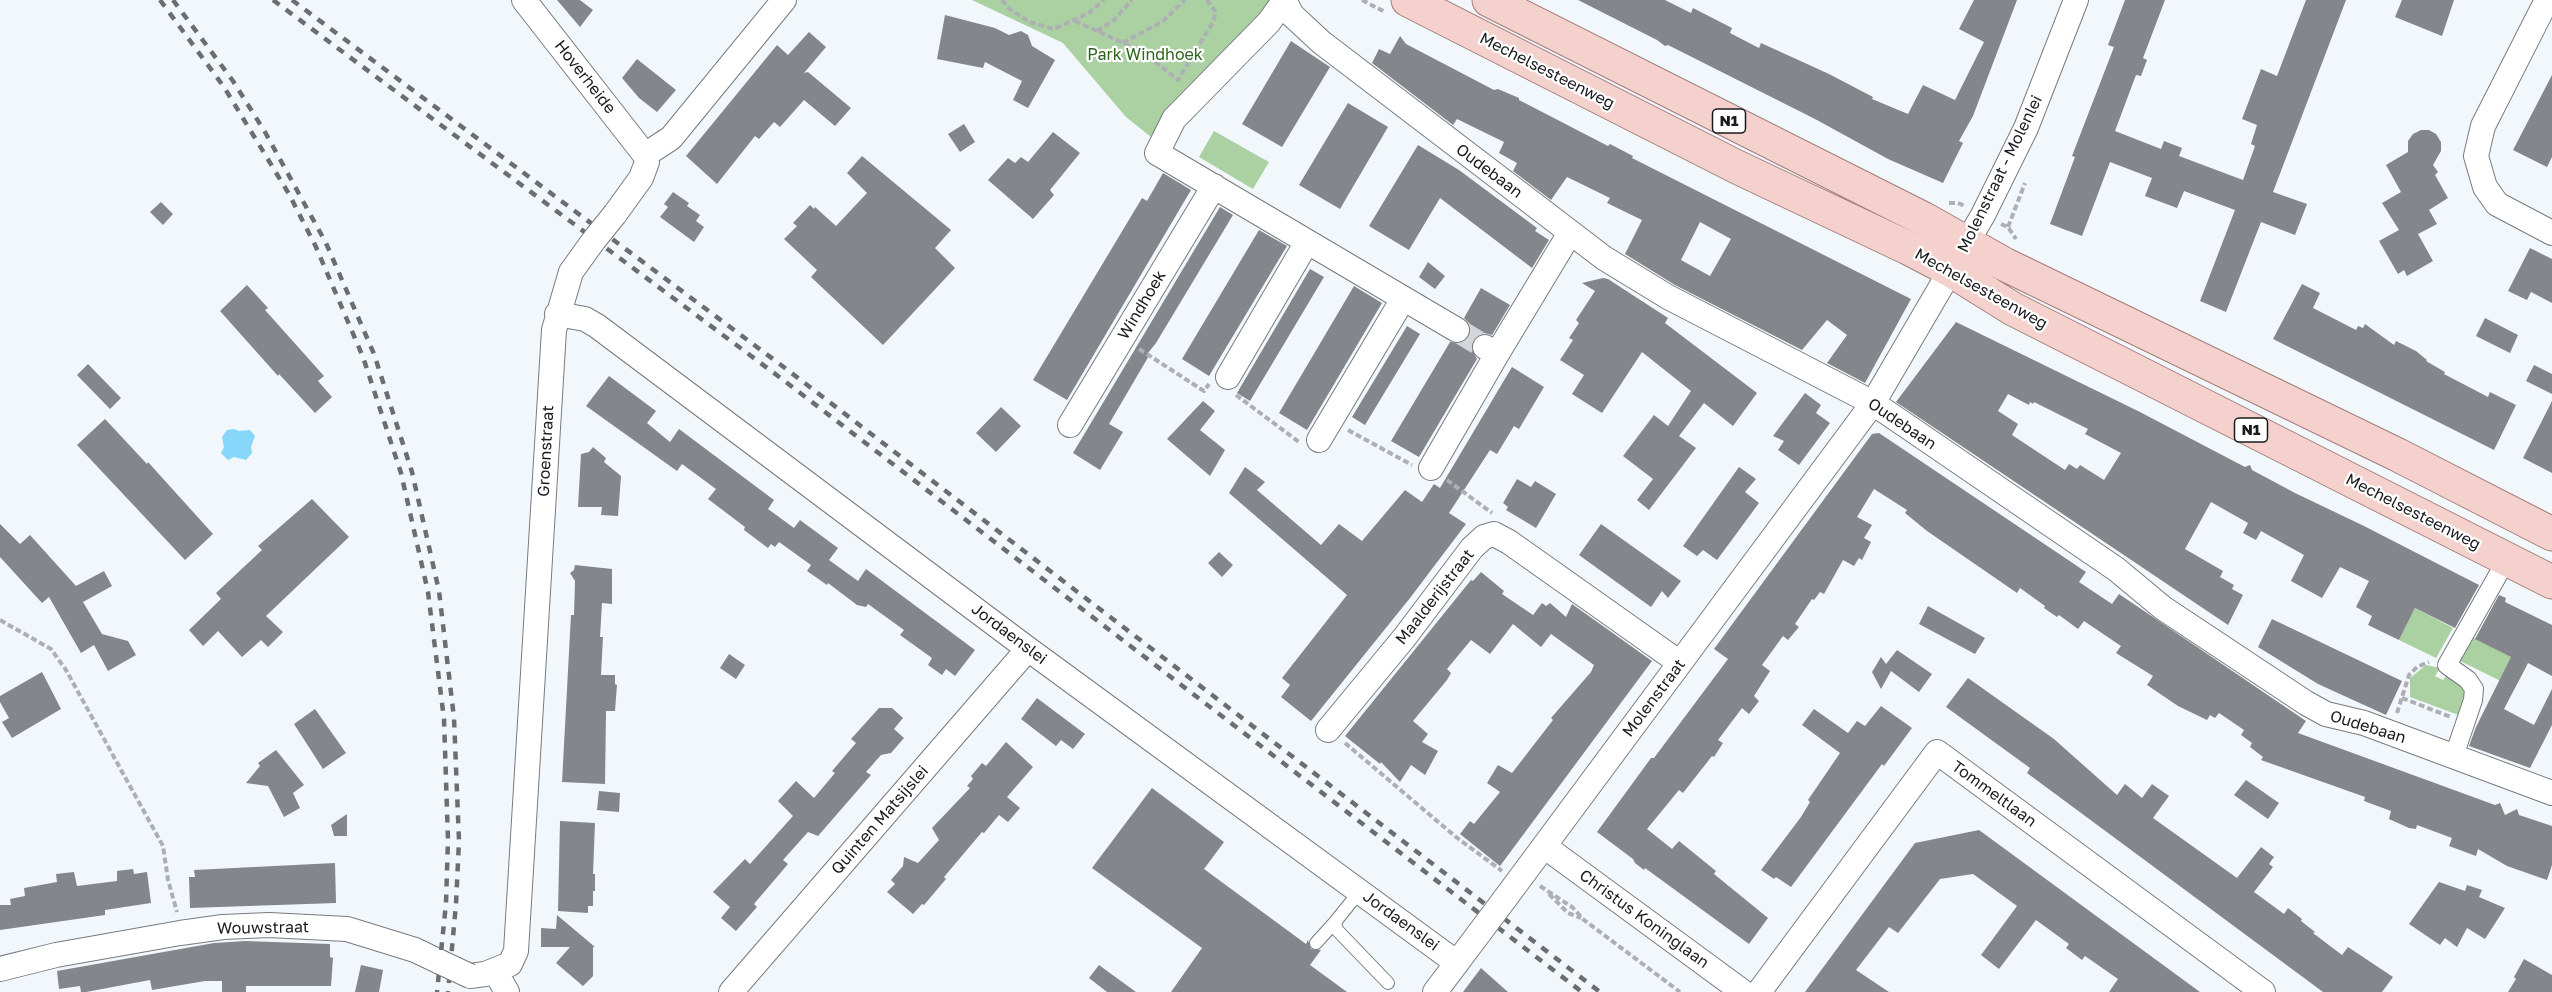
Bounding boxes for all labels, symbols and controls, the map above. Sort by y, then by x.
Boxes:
street label: Mechelsesteenweg [1476,29,1618,113]
street label: Hoverheide [550,36,620,118]
park label: Park Windhoek [1087,45,1203,65]
street label: Molenstraat - Molenlei [1954,92,2046,256]
road number: N1 [1712,109,1746,133]
street label: Oudebaan [1452,140,1526,202]
street label: Mechelsesteenweg [1911,245,2051,333]
street label: Windhoek [1114,267,1170,343]
street label: Oudebaan [1864,394,1940,454]
street label: Groenstraat [534,405,558,497]
road number: N1 [2234,418,2268,442]
street label: Mechelsesteenweg [2342,470,2484,554]
street label: Maalderijstraat [1392,545,1478,649]
street label: Jordaenslei [967,599,1051,669]
street label: Molenstraat [1618,655,1690,741]
street label: Oudebaan [2328,706,2408,748]
street label: Tommeltlaan [1948,757,2040,831]
street label: Quinten Matsijslei [827,762,933,878]
street label: Christus Koninglaan [1575,866,1713,972]
street label: Jordaenslei [1359,887,1443,955]
street label: Wouwstraat [217,918,309,938]

